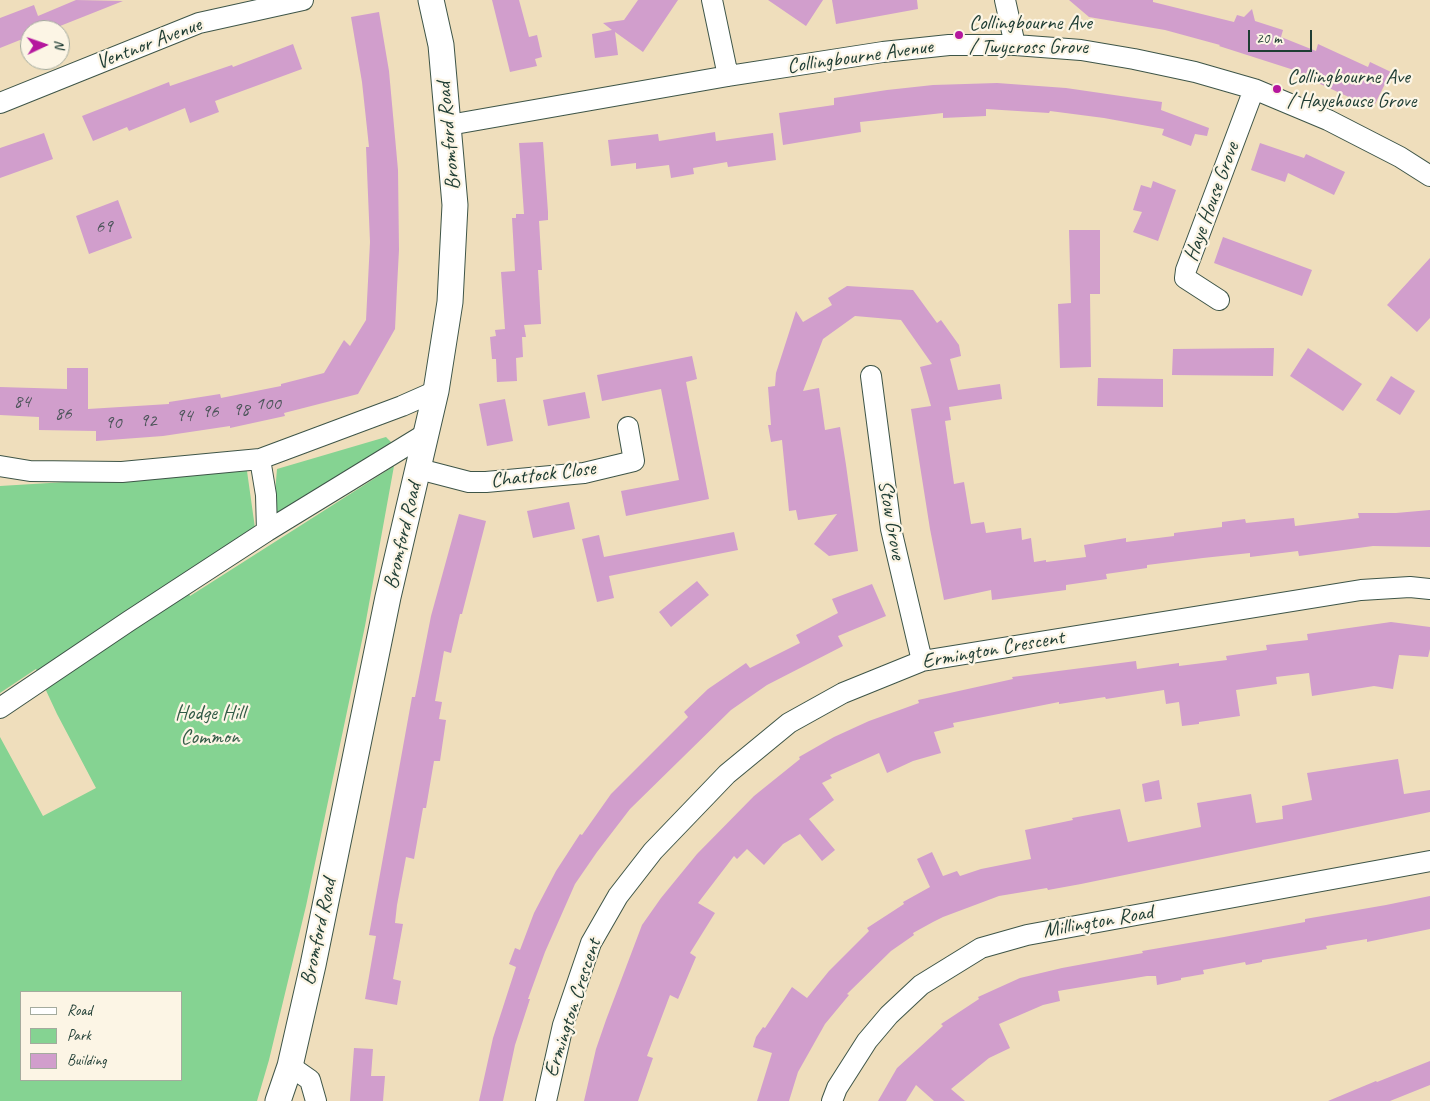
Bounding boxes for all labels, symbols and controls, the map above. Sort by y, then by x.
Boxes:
place label: Collingbourne Ave / Twycross Grove [969,10,1092,60]
street label: Ventnor Avenue [93,12,205,76]
north arrow [20,20,70,70]
scale bar [1250,20,1314,52]
marker: Collingbourne Ave / Twycross Grove [953,29,965,41]
text: 20 m [1256,29,1282,48]
street label: Collingbourne Avenue [786,34,934,80]
text: N [51,39,68,49]
place label: Collingbourne Ave / Hayehouse Grove [1287,64,1416,114]
street label: Bromford Road [432,81,466,191]
marker: Collingbourne Ave / Hayehouse Grove [1271,83,1283,95]
street label: Haye House Grove [1179,139,1245,265]
house number: 69 [95,216,113,238]
house number: 84 [13,391,31,413]
house number: 100 [255,393,281,415]
house number: 98 [232,399,250,421]
house number: 96 [201,401,219,423]
house number: 86 [54,403,72,425]
house number: 94 [175,405,193,427]
house number: 92 [139,410,157,432]
house number: 90 [104,412,122,434]
street label: Chattock Close [489,456,597,494]
street label: Stow Grove [872,478,910,562]
street label: Bromford Road [379,480,427,592]
street label: Ermington Crescent [920,625,1066,675]
park label: Hodge Hill Common [175,700,245,750]
street label: Bromford Road [295,876,343,988]
street label: Millington Road [1041,900,1155,944]
street label: Ermington Crescent [539,936,607,1080]
legend [20,991,182,1081]
text: Road [67,1001,92,1020]
text: Park [67,1026,91,1045]
text: Building [67,1051,106,1070]

